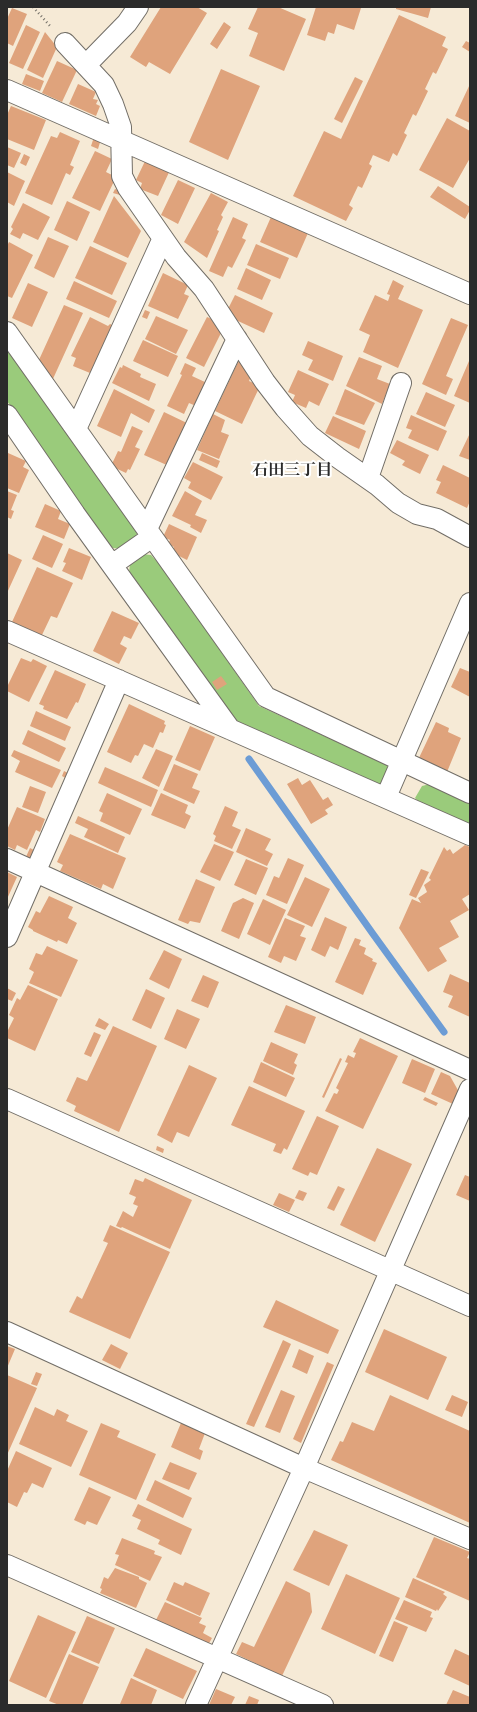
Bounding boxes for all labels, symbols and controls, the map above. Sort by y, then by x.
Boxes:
district label: 石田三丁目 [252,462,332,482]

